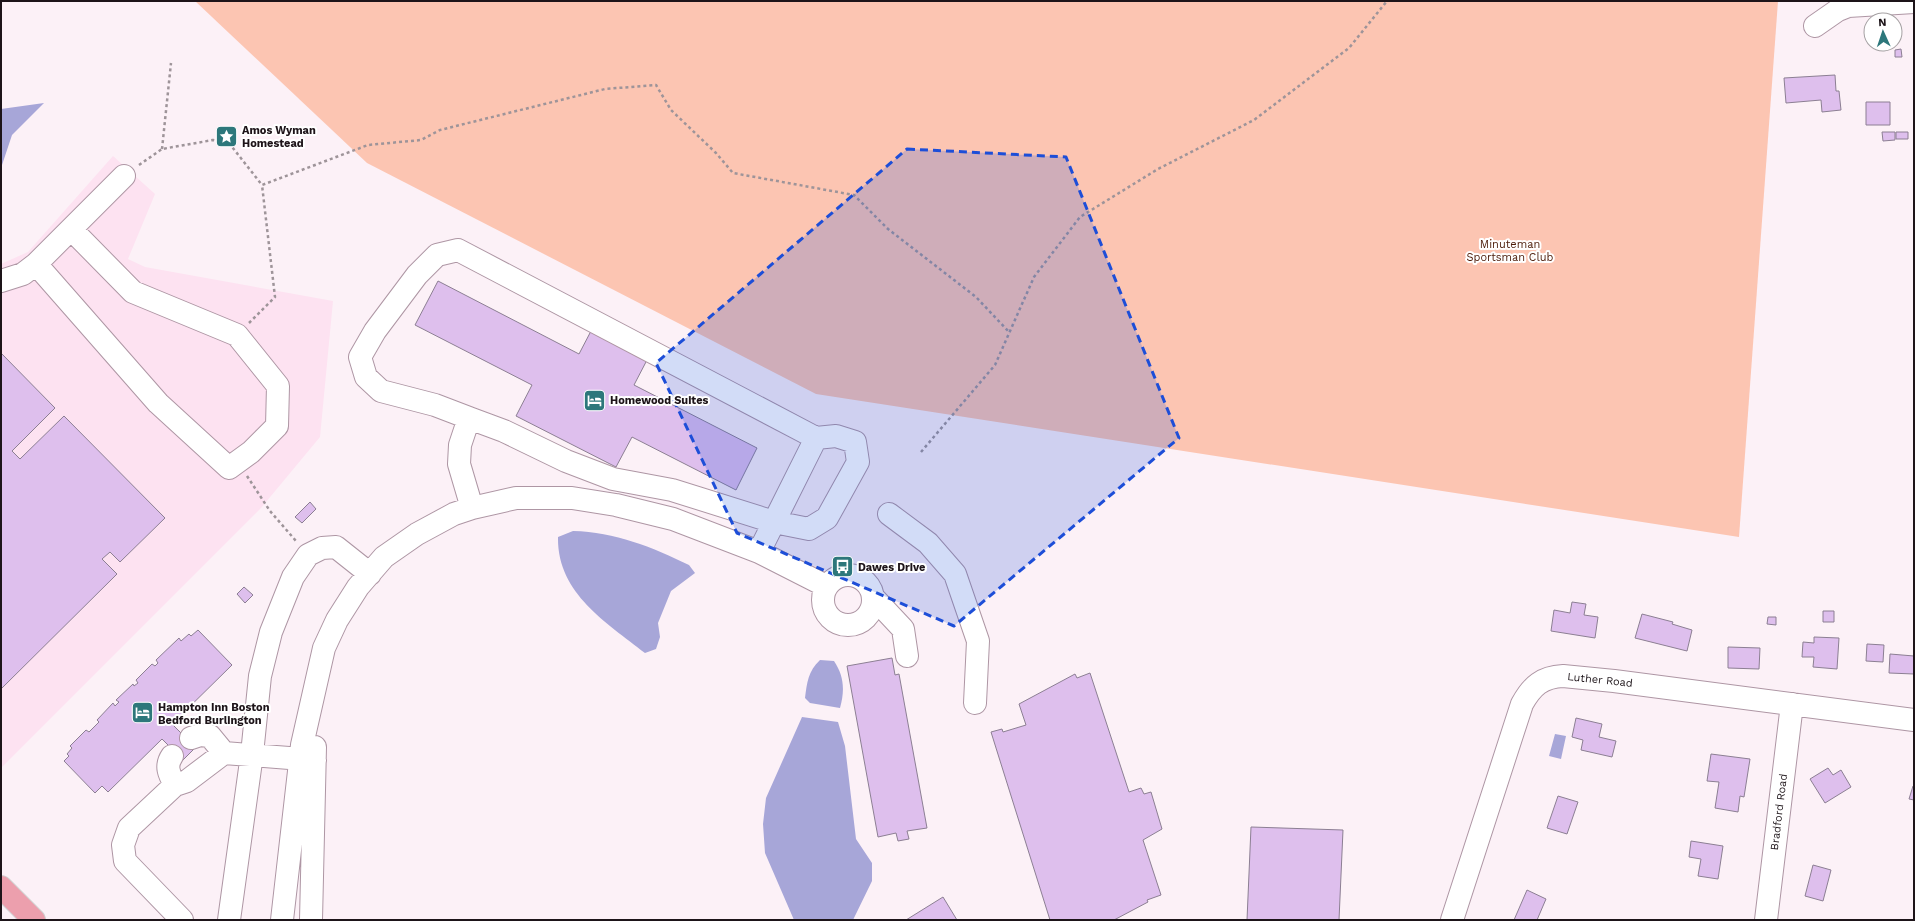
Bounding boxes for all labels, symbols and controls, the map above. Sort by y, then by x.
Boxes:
north arrow [1863,12,1903,52]
text: N [1878,16,1887,29]
place icon: Amos Wyman Homestead [213,123,239,149]
place label: Amos Wyman Homestead [242,124,316,150]
park label: Minuteman Sportsman Club [1467,238,1554,264]
hotel icon: Homewood Suites [581,387,607,413]
place label: Homewood Suites [610,394,709,407]
bus stop icon: Dawes Drive [830,554,856,580]
place label: Dawes Drive [858,561,925,574]
street label: Luther Road [1567,670,1633,690]
hotel icon: Hampton Inn Boston Bedford Burlington [130,700,156,726]
place label: Hampton Inn Boston Bedford Burlington [158,701,270,727]
street label: Bradford Road [1768,773,1790,851]

